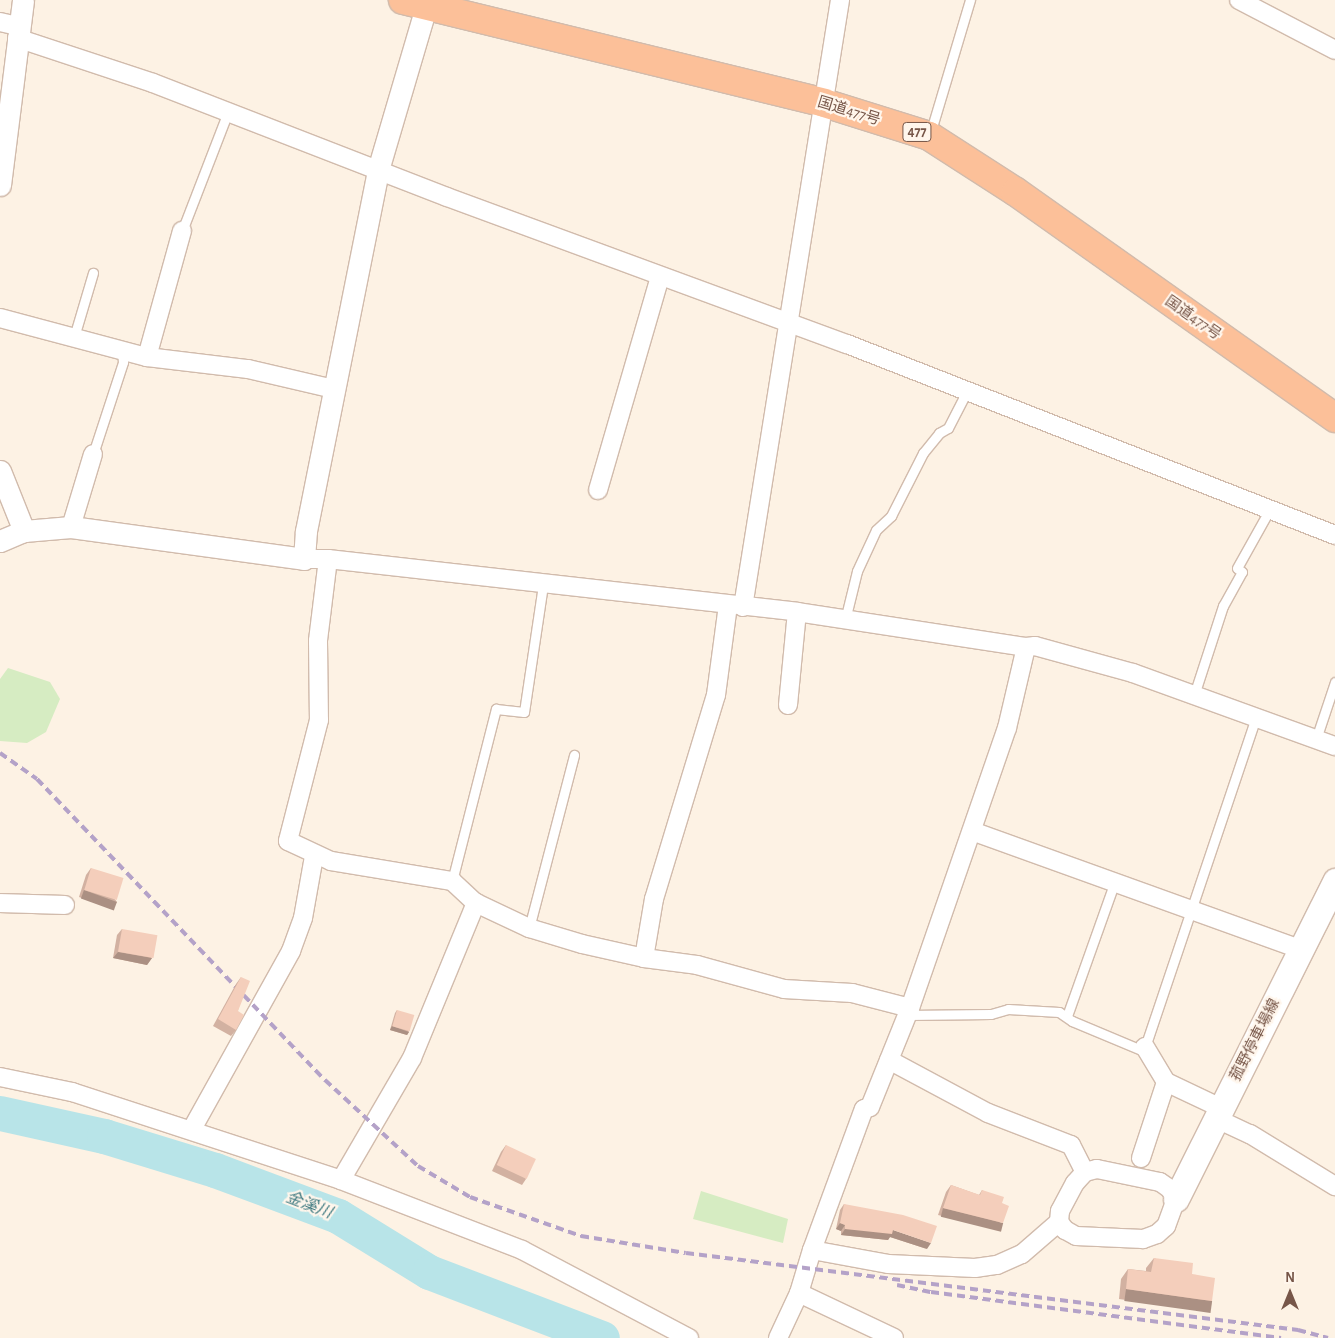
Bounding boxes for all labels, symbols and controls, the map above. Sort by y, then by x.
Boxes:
street label: 国道477号 [815,93,883,129]
road number: 477 [902,120,932,144]
street label: 国道477号 [1161,292,1225,344]
street label: 菰野停車場線 [1227,996,1283,1084]
water label: 金溪川 [283,1187,335,1223]
north arrow [1265,1268,1315,1318]
text: N [1285,1271,1295,1285]

